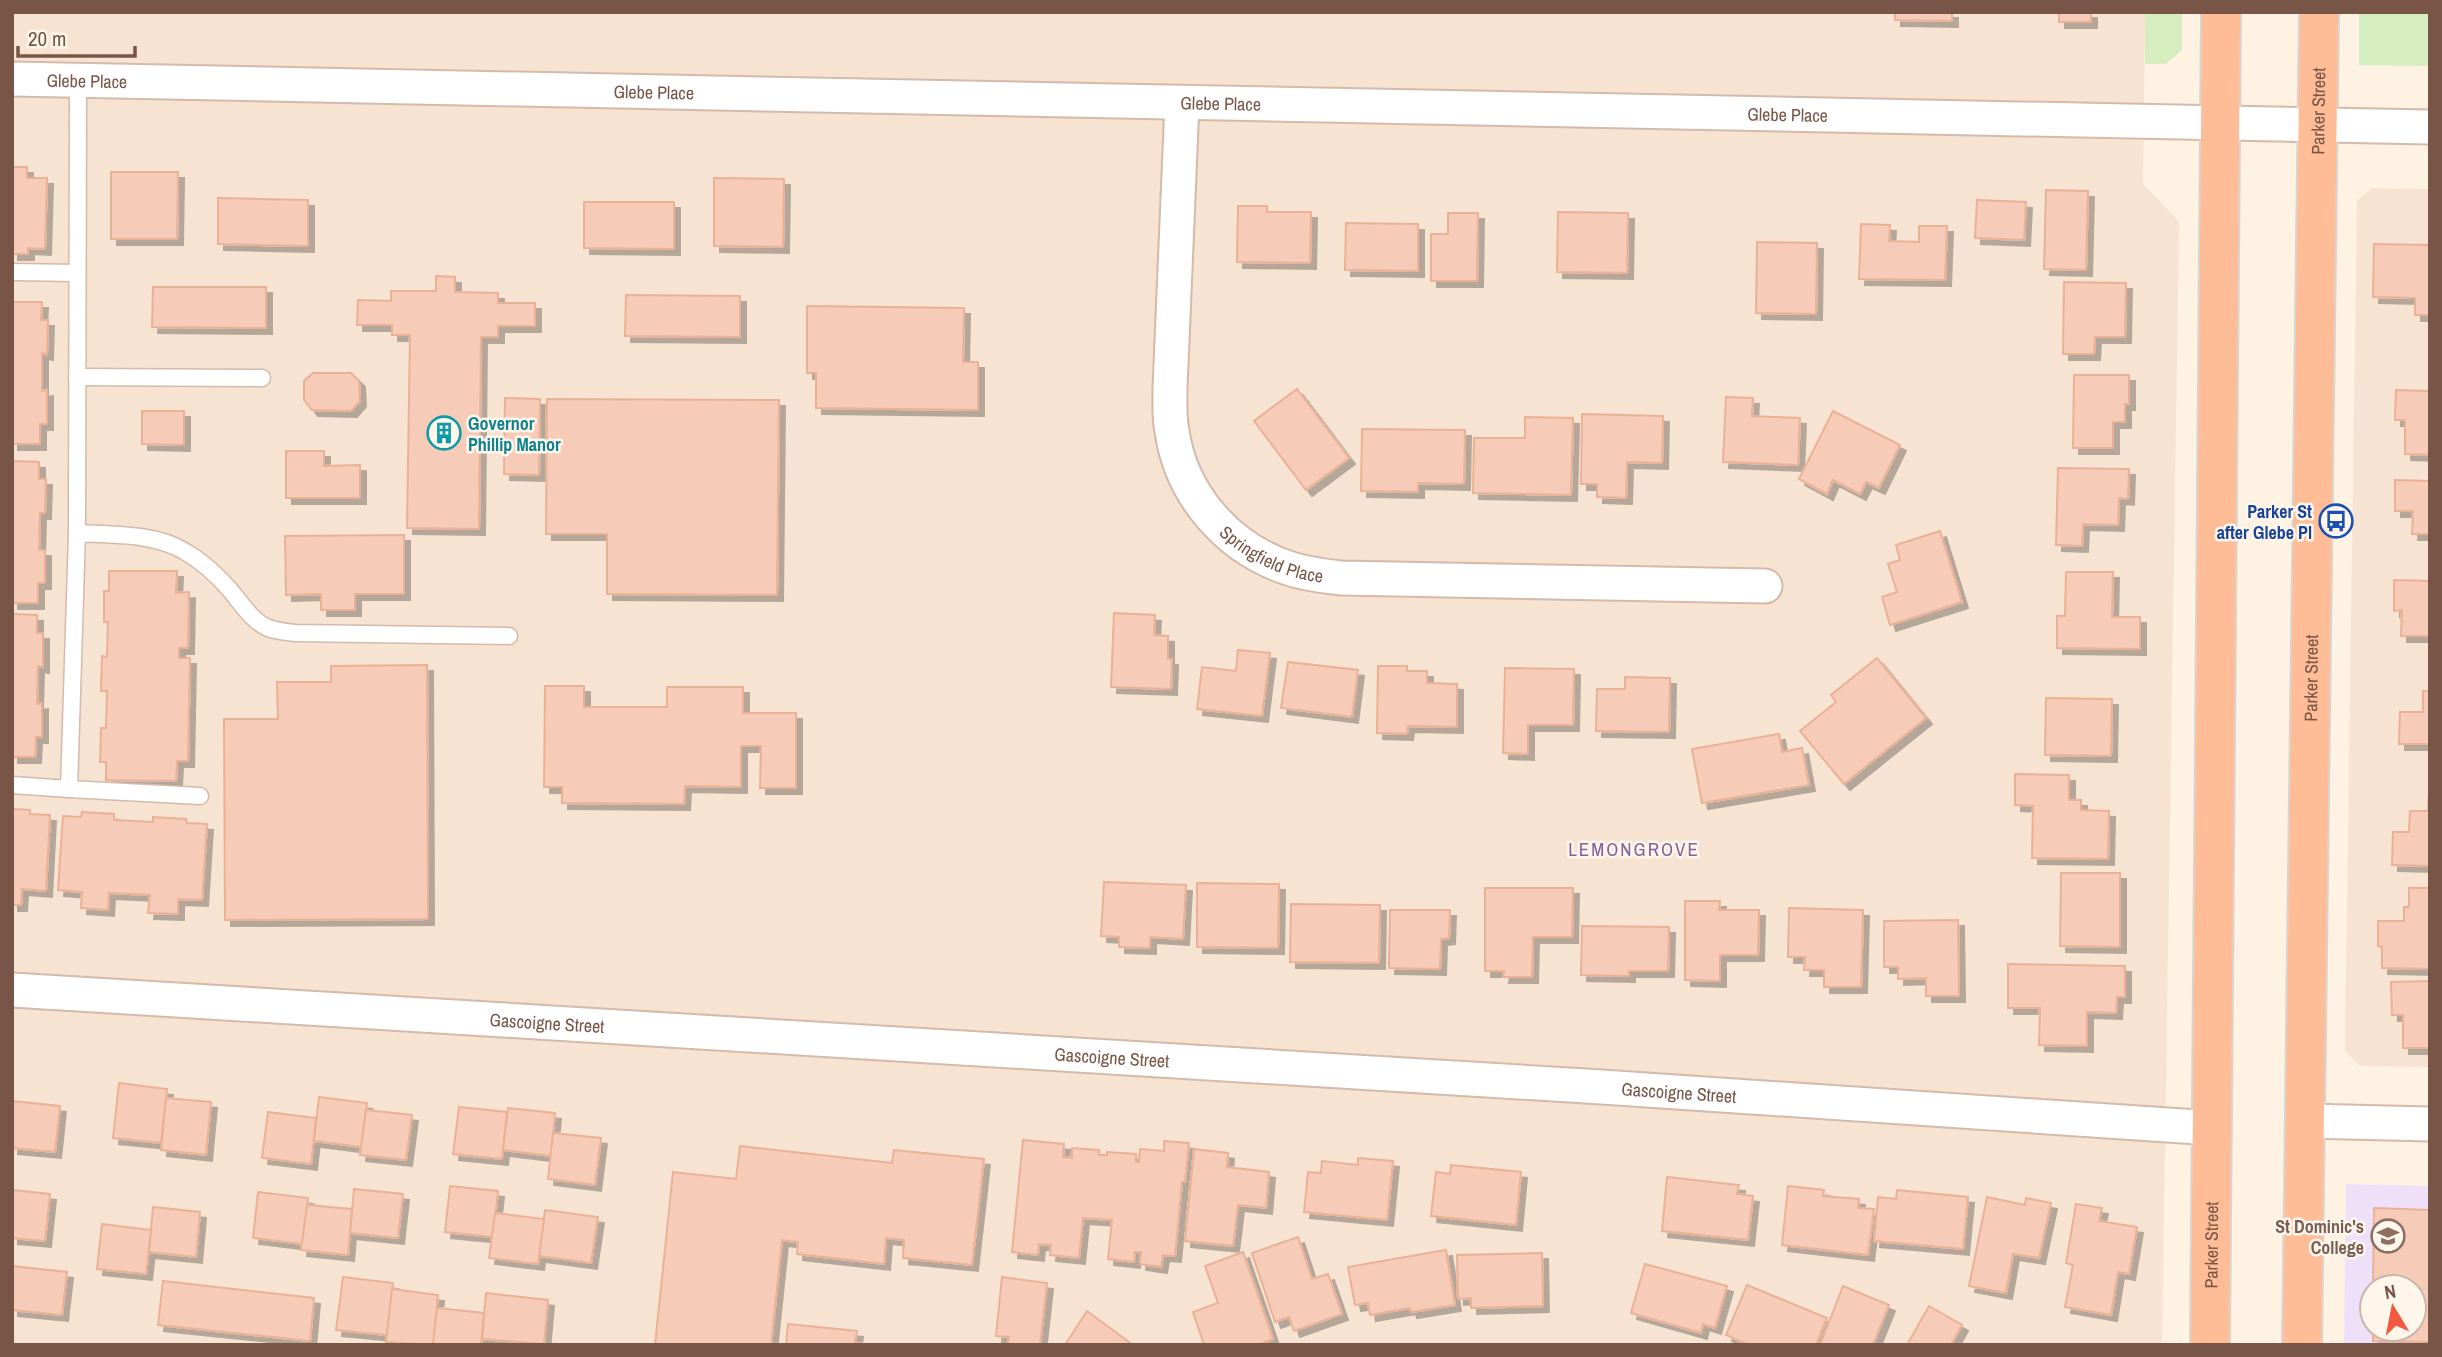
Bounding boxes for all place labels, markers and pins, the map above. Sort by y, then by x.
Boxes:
place label: Governor Phillip Manor [468,411,561,457]
building icon: Governor Phillip Manor [425,414,463,452]
place label: Parker St after Glebe Pl [2217,499,2312,545]
bus stop icon: Parker St after Glebe Pl [2317,502,2355,540]
place label: St Dominic's College [2275,1214,2364,1260]
school or university icon: St Dominic's College [2369,1217,2407,1255]

